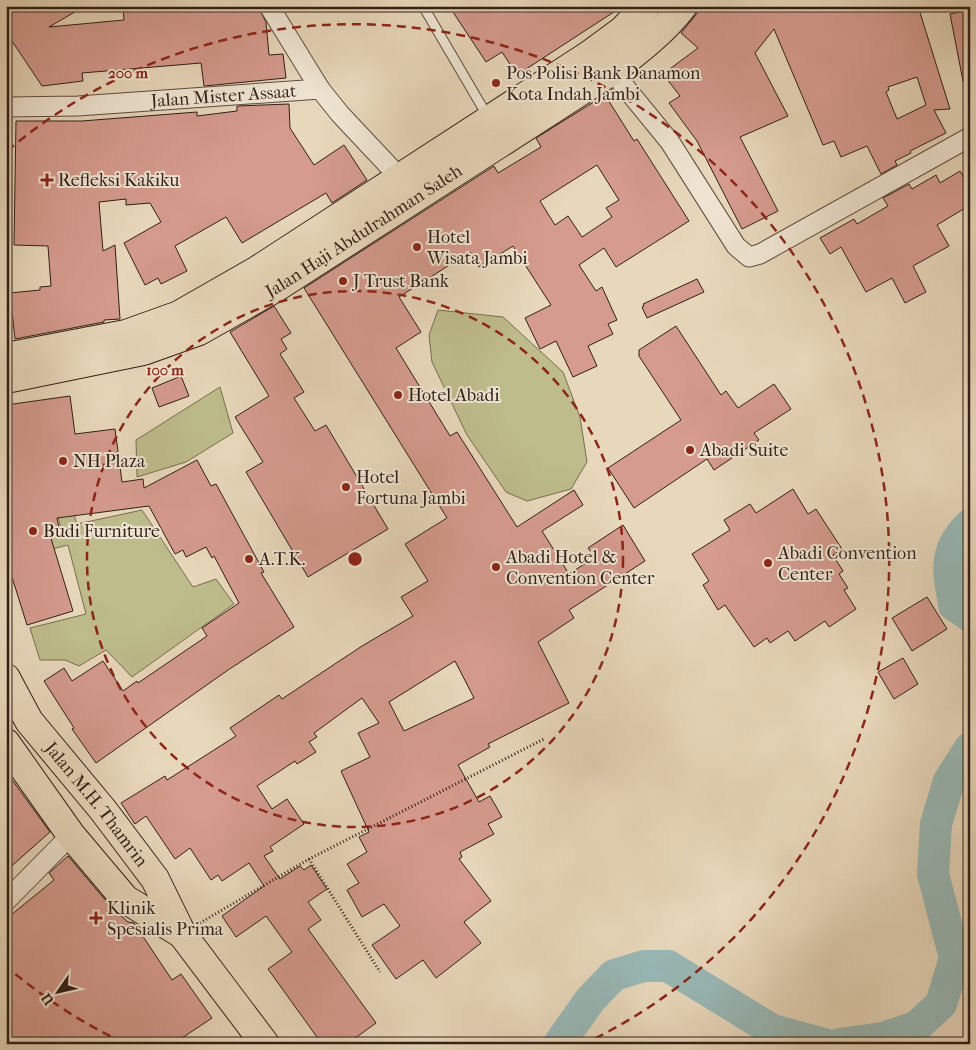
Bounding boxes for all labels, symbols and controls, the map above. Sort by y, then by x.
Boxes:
place label: Pos Polisi Bank Danamon Kota Indah Jambi [506,63,701,105]
text: 200 m [108,64,148,82]
marker: Pos Polisi Bank Danamon Kota Indah Jambi [490,77,502,89]
street label: Jalan Mister Assaat [148,80,298,111]
street label: Jalan Haji Abdulrahman Saleh [260,160,466,303]
place label: Refleksi Kakiku [58,170,180,191]
marker: Refleksi Kakiku [40,173,54,187]
place label: Hotel Wisata Jambi [426,227,528,269]
marker: Hotel Wisata Jambi [411,241,423,253]
place label: J Trust Bank [351,271,450,292]
marker: J Trust Bank [337,275,349,287]
text: 100 m [146,361,184,379]
place label: Hotel Abadi [408,385,500,406]
marker: Hotel Abadi [392,389,404,401]
place label: Abadi Suite [699,440,788,461]
marker: Abadi Suite [684,444,696,456]
place label: NH Plaza [73,451,146,472]
marker: NH Plaza [57,455,69,467]
place label: Hotel Fortuna Jambi [356,467,466,509]
marker: Hotel Fortuna Jambi [340,481,352,493]
place label: Budi Furniture [43,521,160,542]
marker: Budi Furniture [27,525,39,537]
place label: Abadi Convention Center [777,543,917,585]
place label: Abadi Hotel & Convention Center [505,547,655,589]
place label: A.T.K. [258,549,306,570]
centre of rings [346,550,364,568]
marker: A.T.K. [243,553,255,565]
marker: Abadi Convention Center [762,557,774,569]
marker: Abadi Hotel & Convention Center [490,561,502,573]
street label: Jalan M.H. Thamrin [39,736,153,871]
place label: Klinik Spesialis Prima [107,898,224,940]
marker: Klinik Spesialis Prima [89,911,103,925]
north arrow [32,968,82,1018]
text: U [37,990,58,1009]

